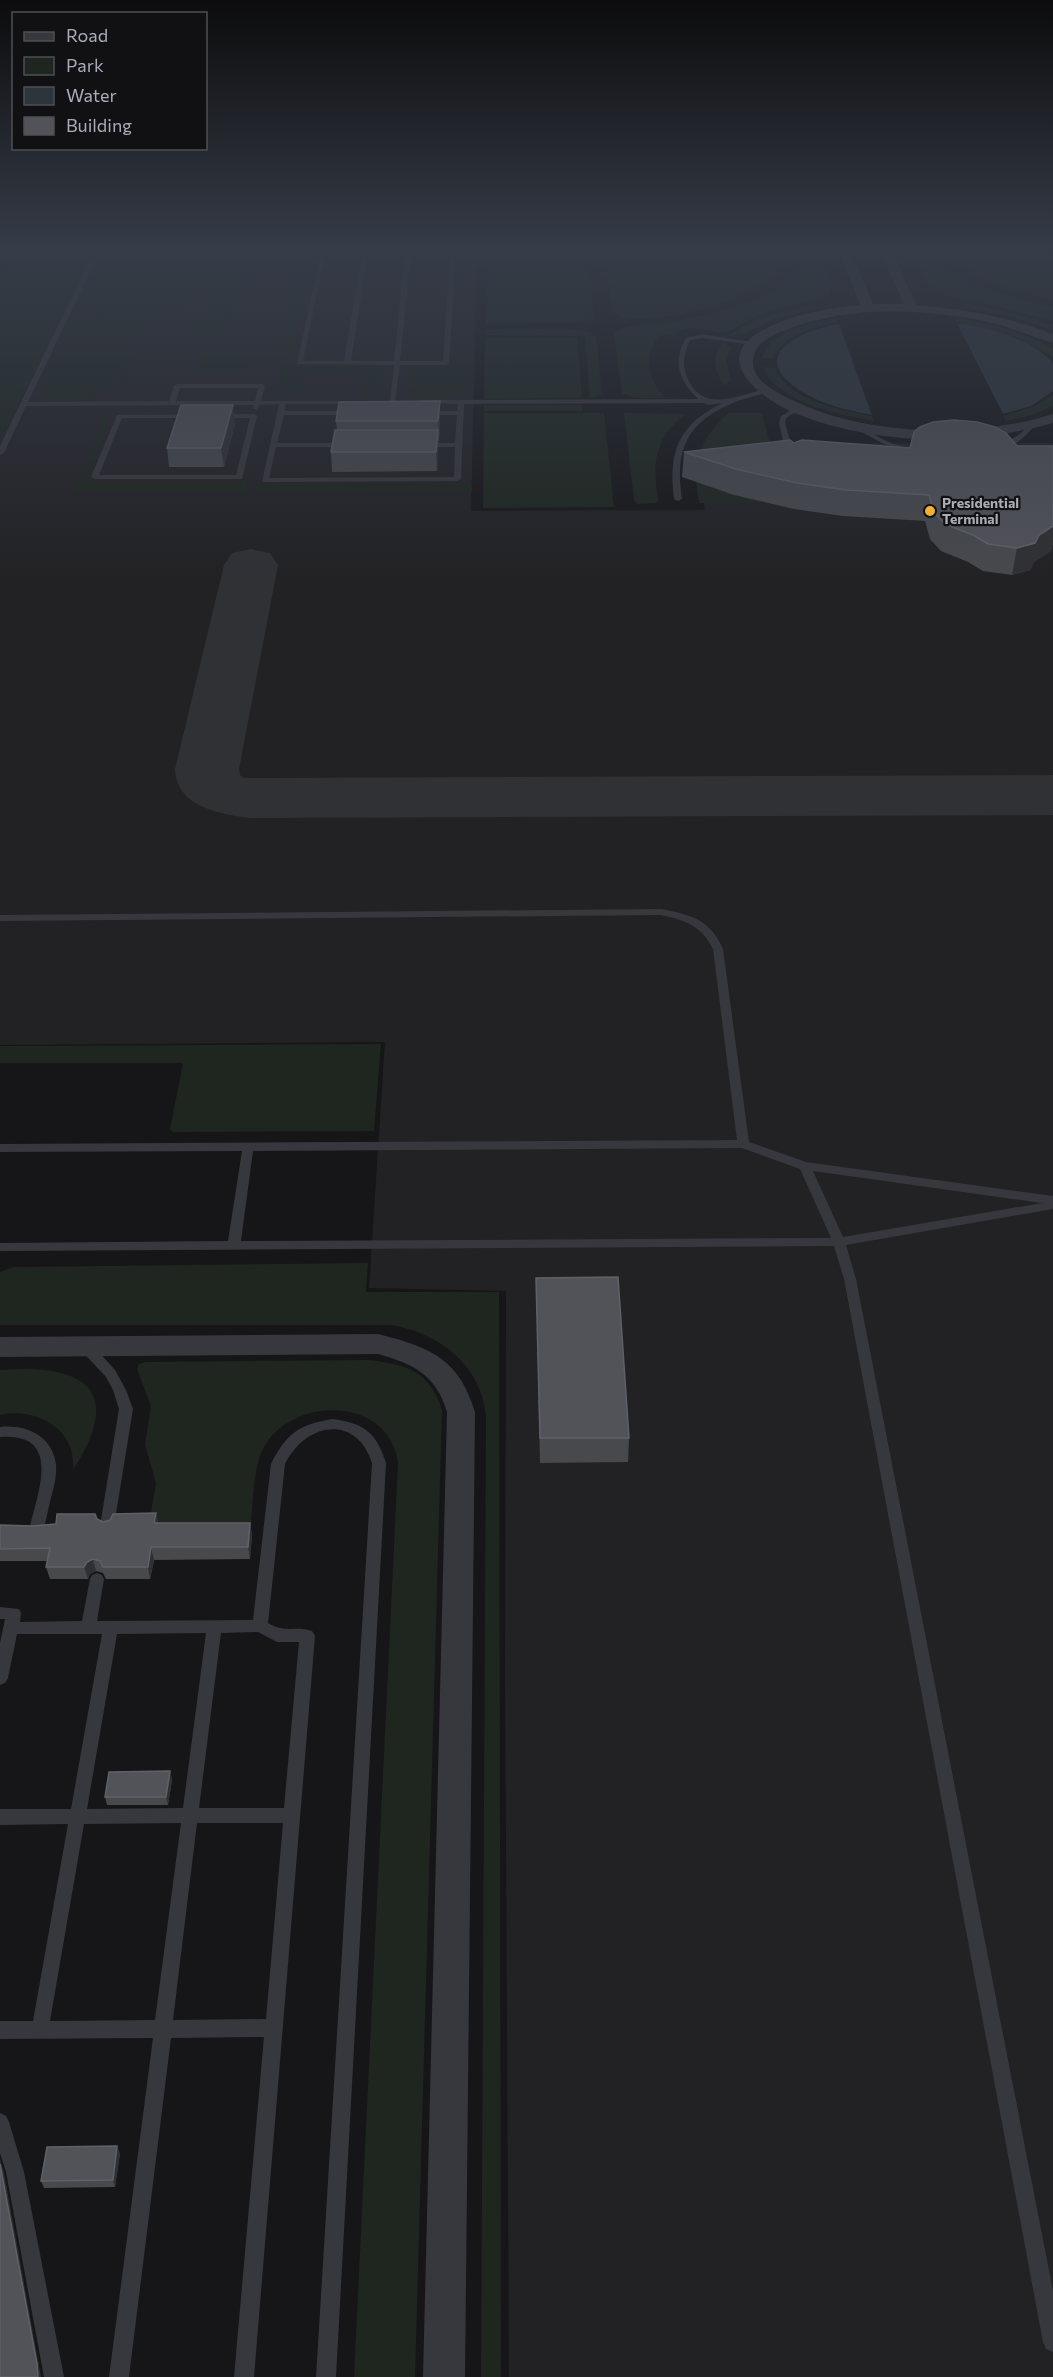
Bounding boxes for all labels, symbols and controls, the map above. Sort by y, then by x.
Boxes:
legend [12,12,207,150]
text: Road [66,24,108,46]
text: Park [66,54,104,76]
text: Water [66,84,117,106]
text: Building [66,114,132,136]
place label: Presidential Terminal [942,494,1019,527]
marker: Presidential Terminal [923,504,937,518]

